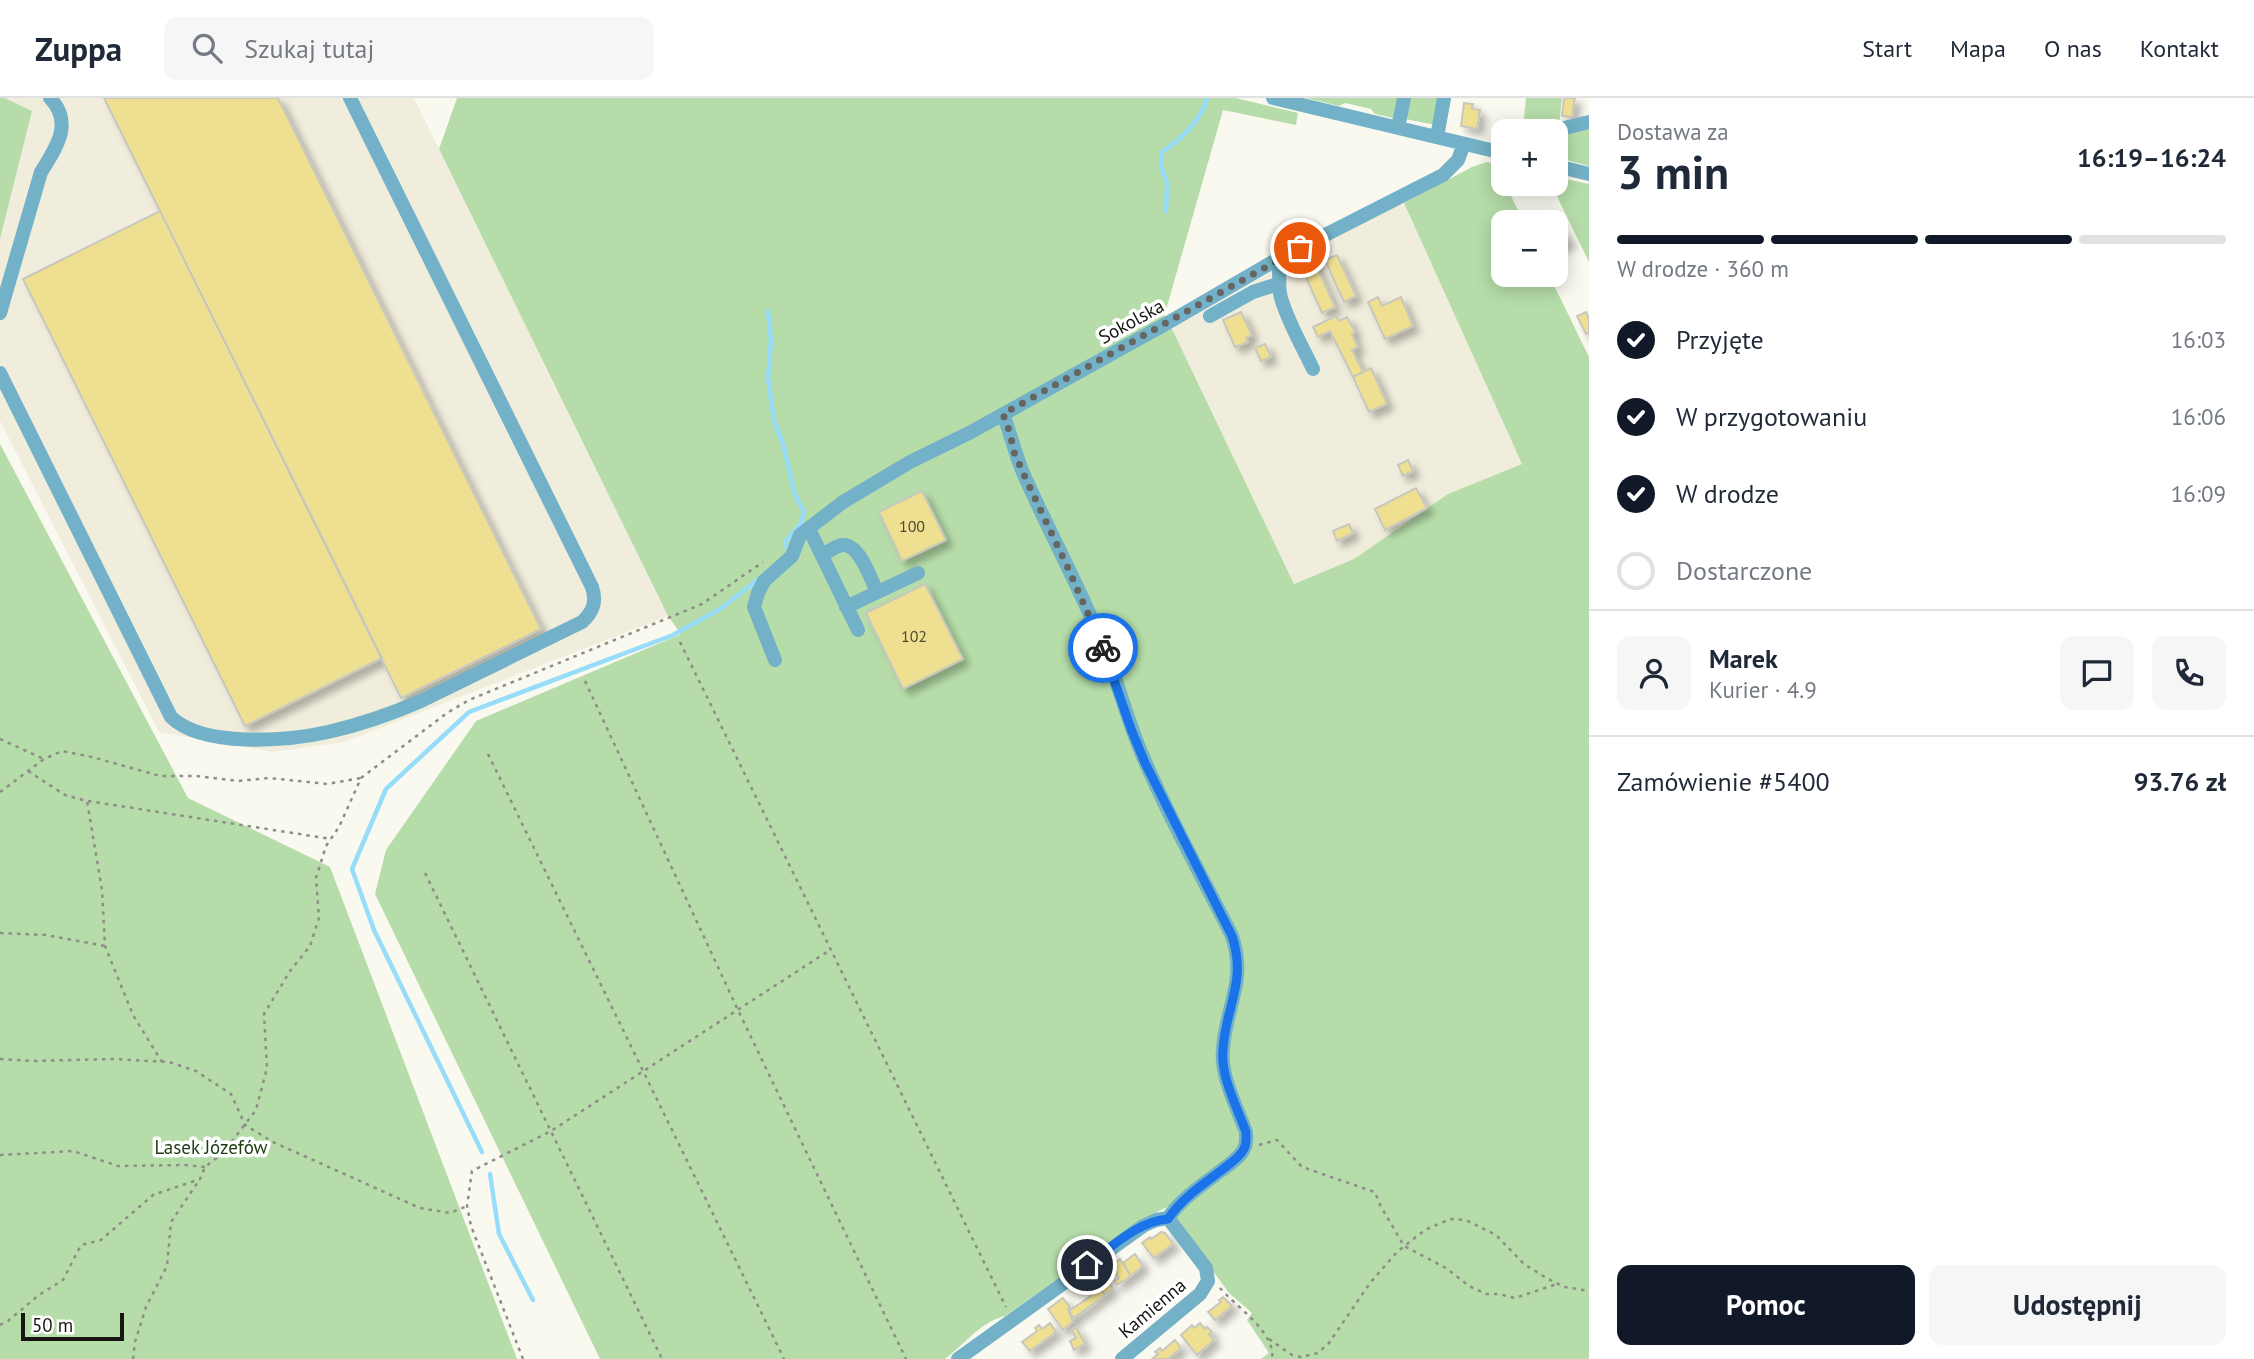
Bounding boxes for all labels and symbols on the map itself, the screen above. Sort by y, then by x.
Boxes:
pin [1270,218,1330,278]
street label: Sokolska [1094,293,1168,349]
house number: 100 [899,516,925,536]
courier [1068,613,1138,683]
house number: 102 [901,626,927,646]
park label: Lasek Józefów [154,1135,268,1159]
pin [1057,1235,1117,1295]
street label: Kamienna [1113,1273,1191,1343]
scale bar [21,1310,124,1342]

